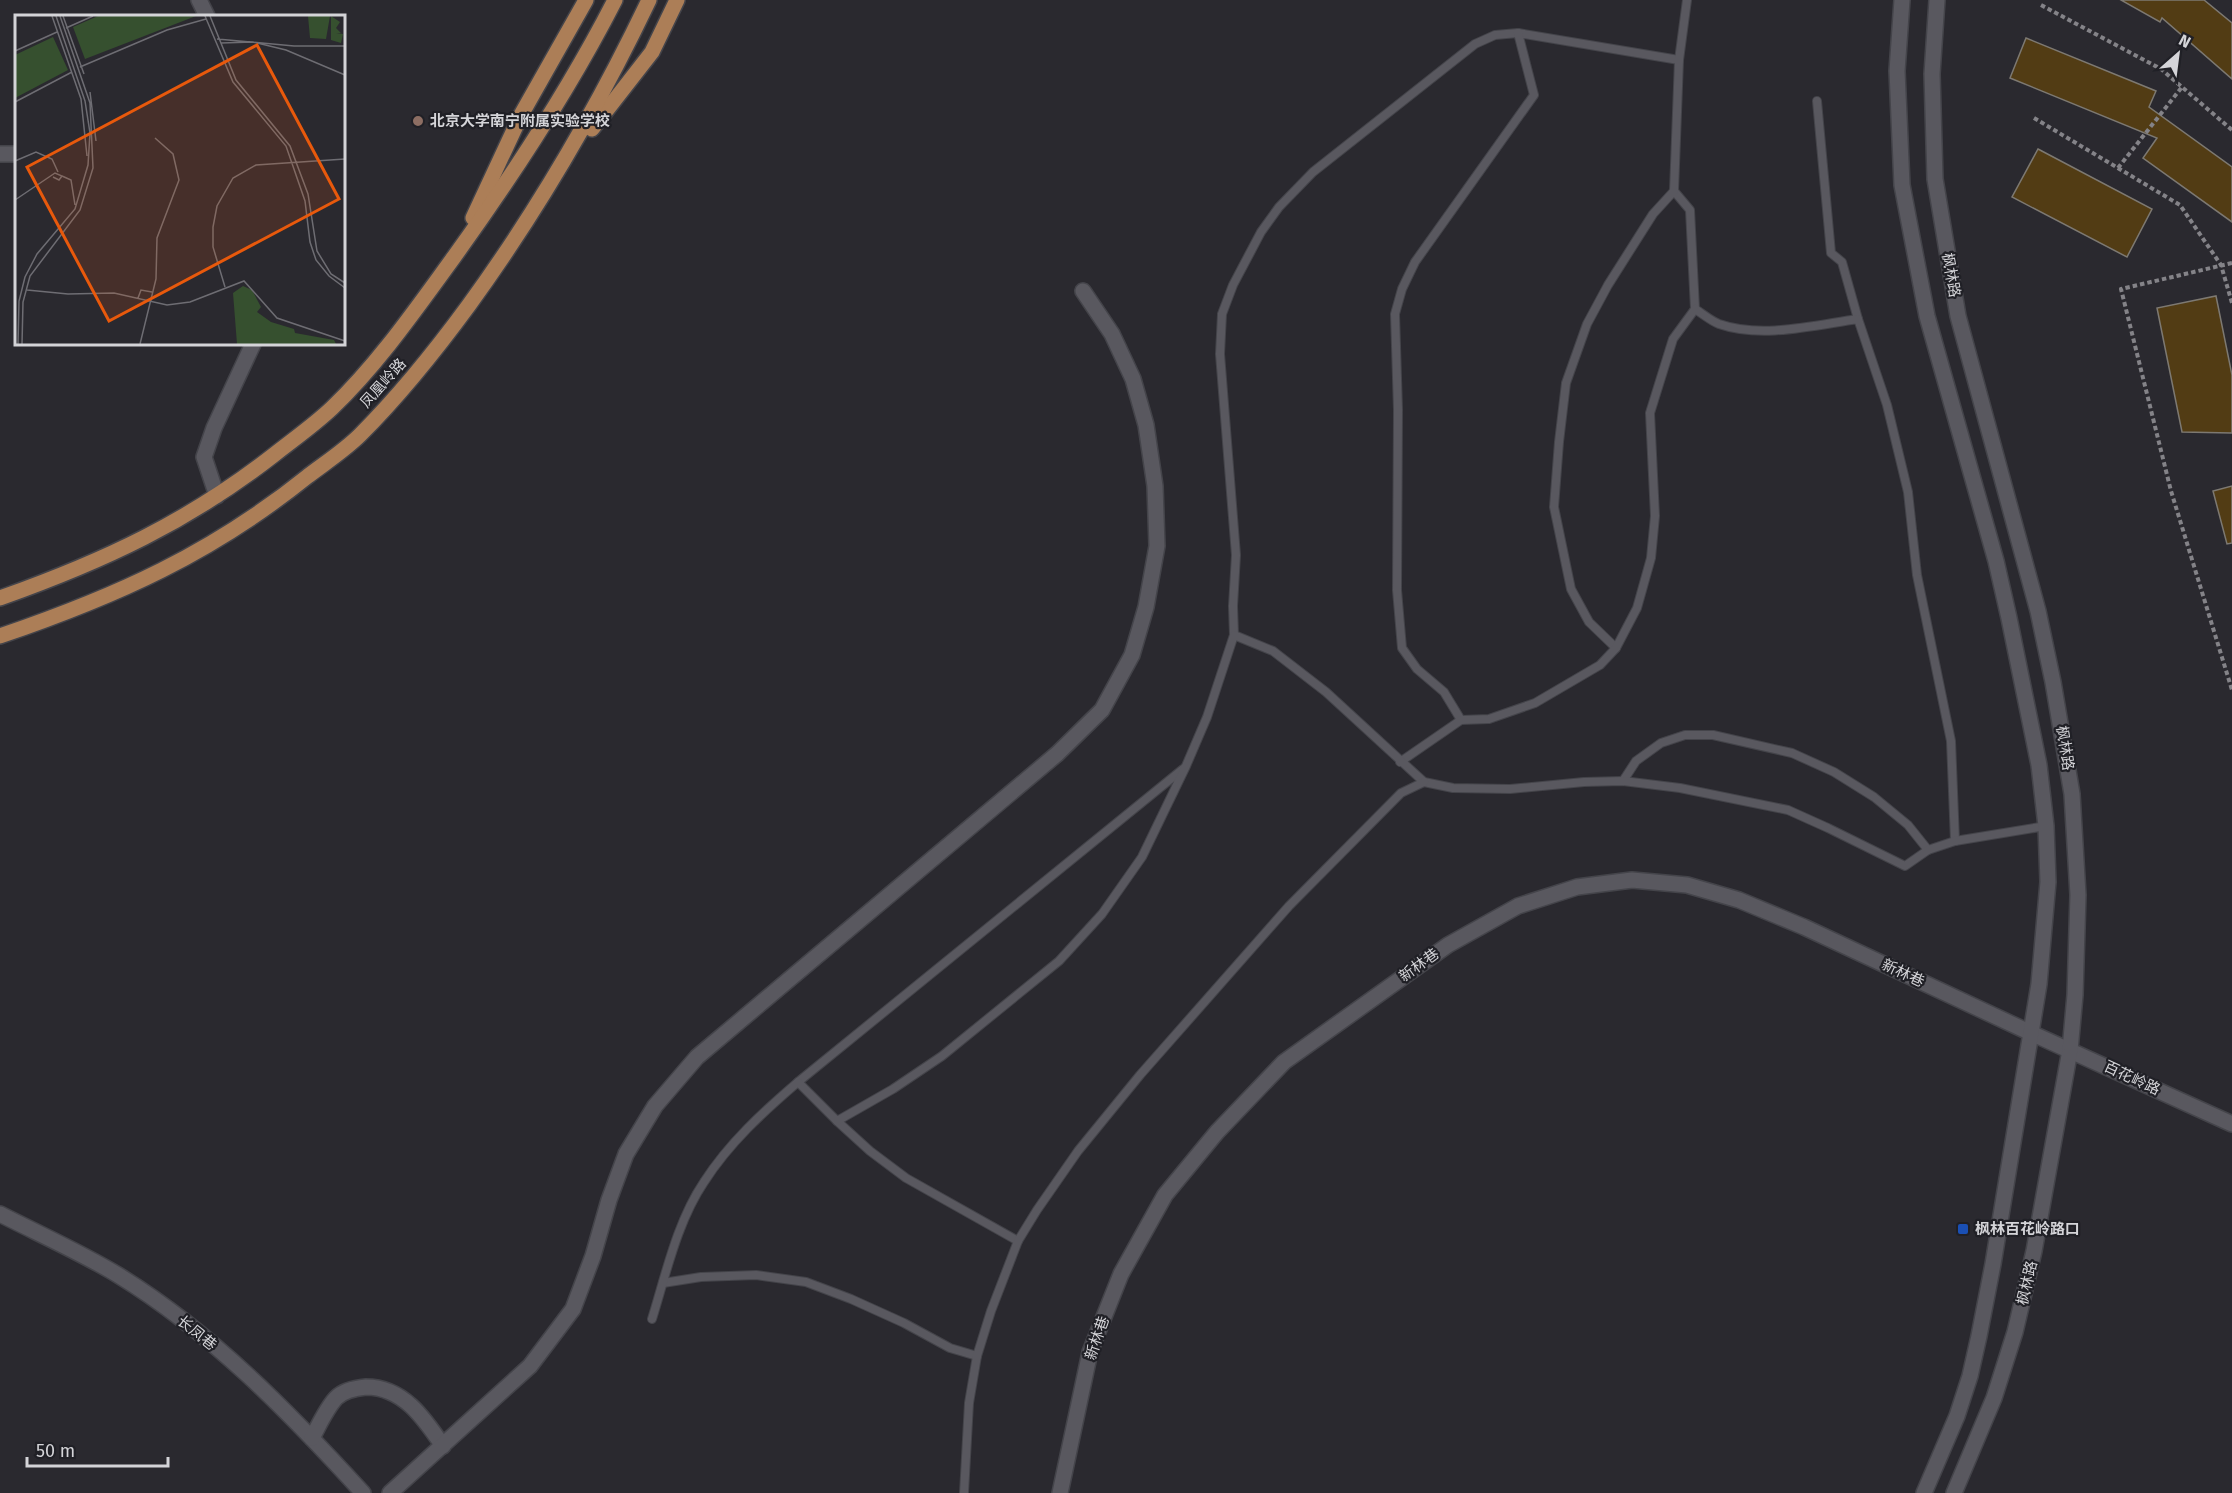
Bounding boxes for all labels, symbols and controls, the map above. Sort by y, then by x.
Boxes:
inset map [15,15,345,345]
north arrow [2148,24,2208,84]
text: N [2176,30,2194,52]
place label: 北京大学南宁附属实验学校 [430,112,610,130]
marker: 北京大学南宁附属实验学校 [411,114,425,128]
street label: 枫林路 [1938,251,1964,299]
street label: 凤凰岭路 [356,355,410,411]
street label: 枫林路 [2053,724,2077,772]
street label: 新林巷 [1396,944,1442,986]
street label: 新林巷 [1879,955,1927,991]
street label: 百花岭路 [2101,1057,2163,1099]
place label: 枫林百花岭路口 [1975,1220,2080,1238]
marker: 枫林百花岭路口 [1956,1222,1970,1236]
street label: 枫林路 [2013,1259,2041,1307]
street label: 长凤巷 [174,1312,220,1354]
street label: 新林巷 [1081,1314,1113,1362]
scale bar [27,1430,168,1468]
text: 50 m [36,1440,75,1462]

